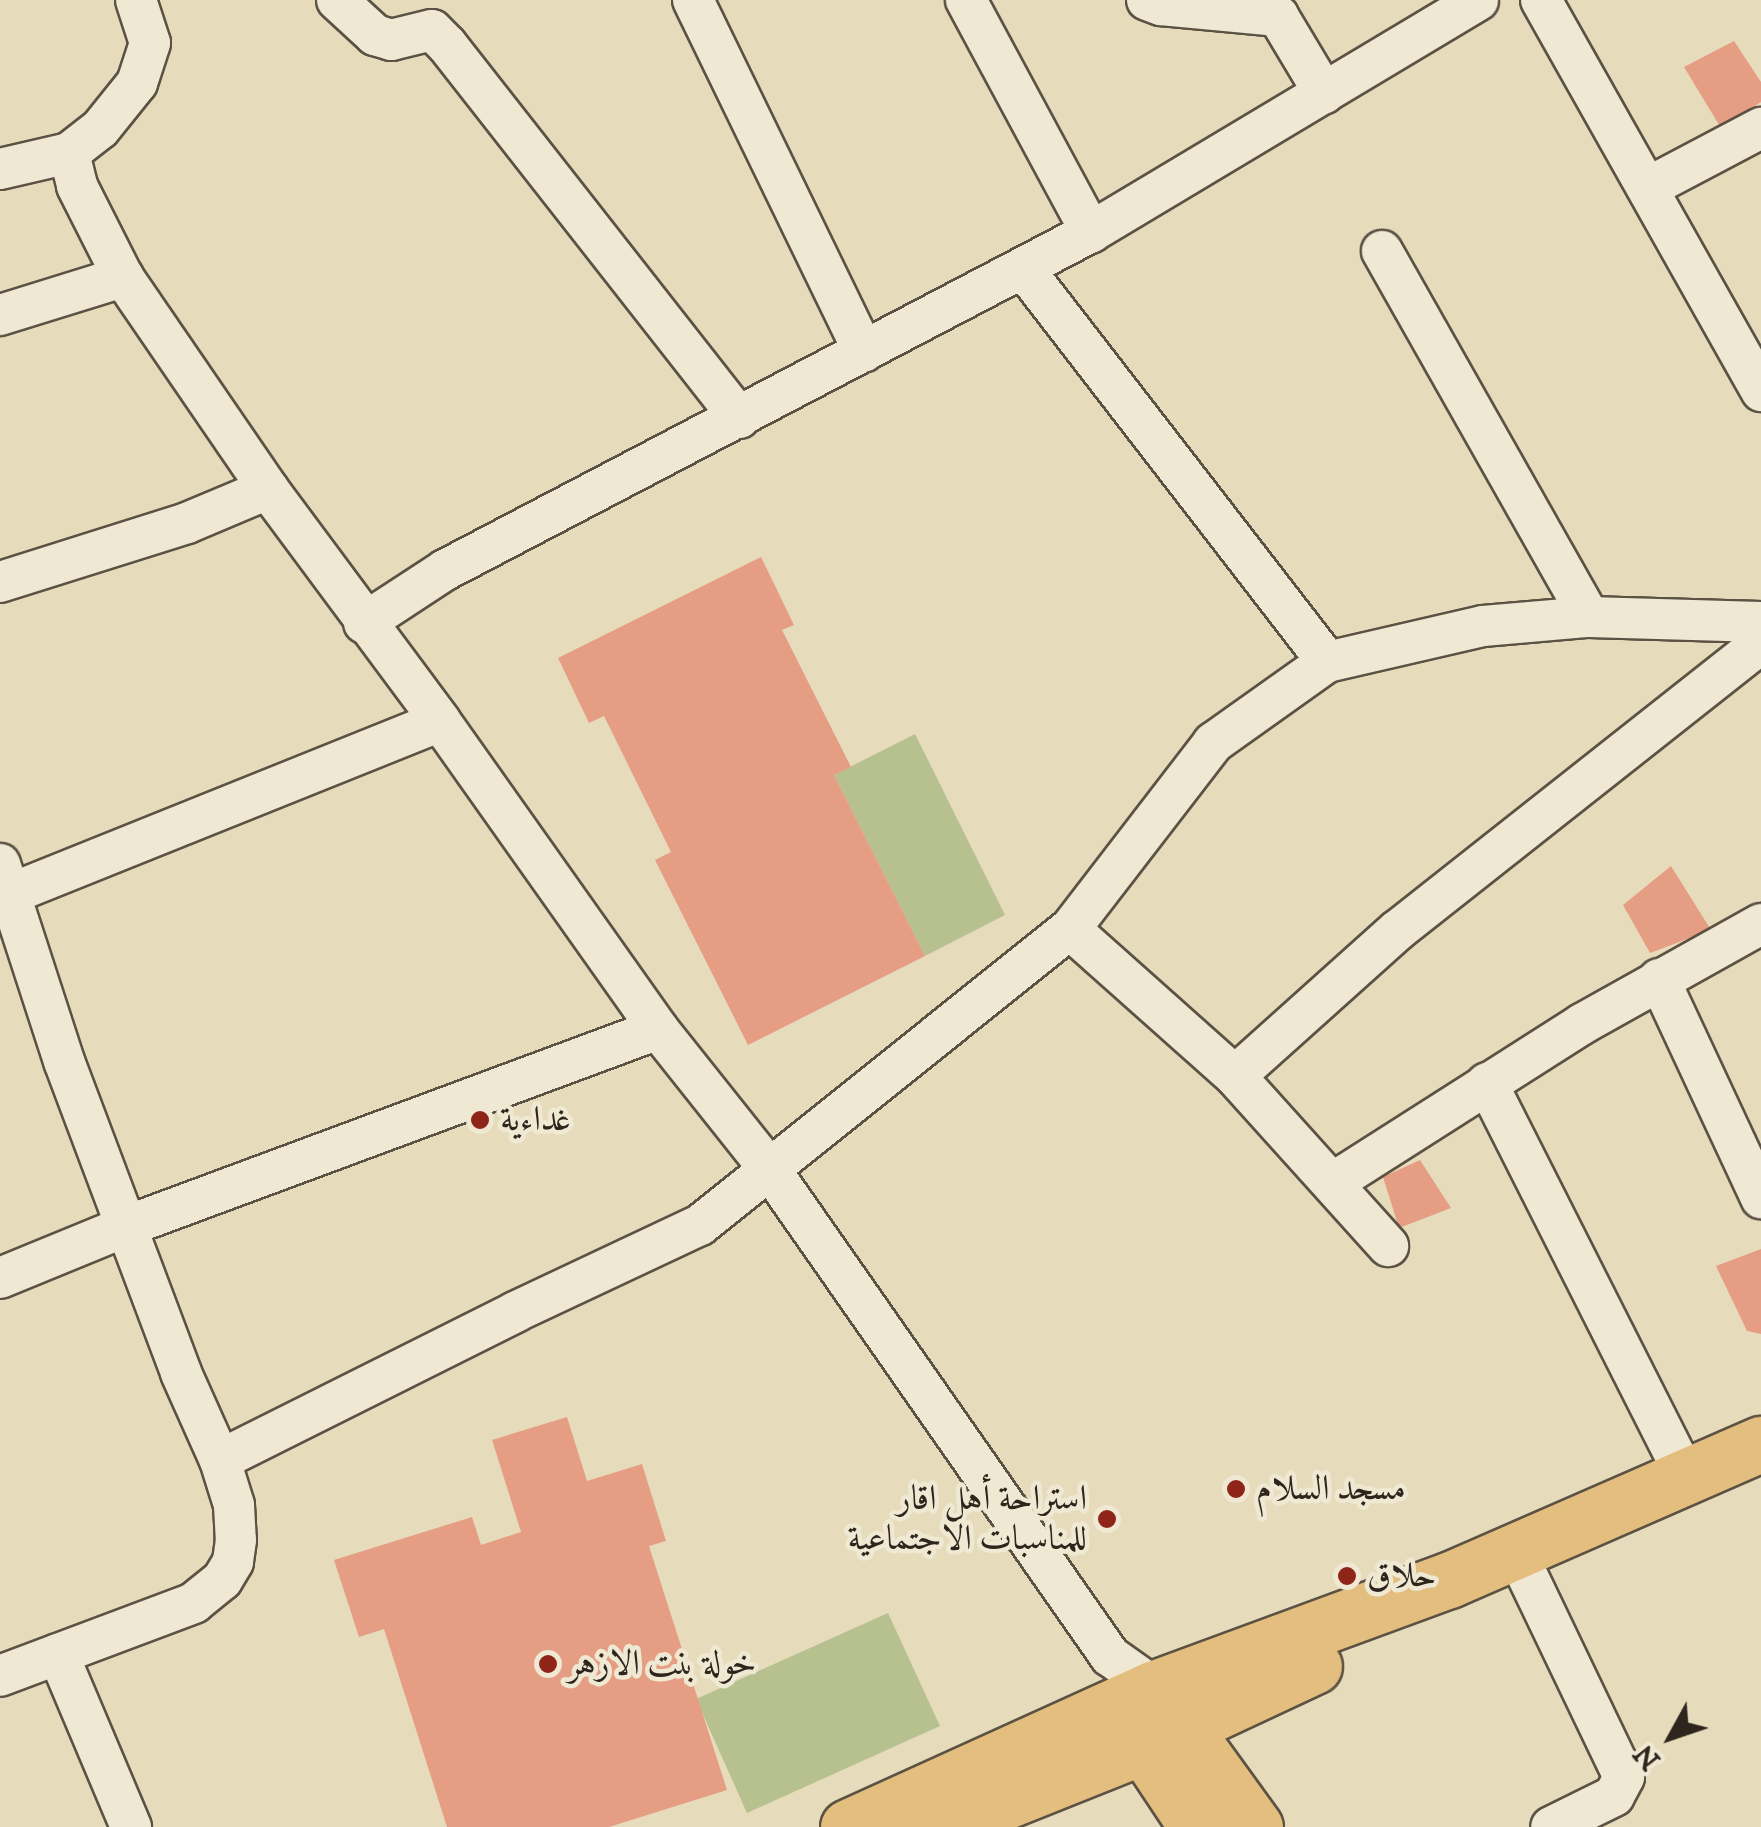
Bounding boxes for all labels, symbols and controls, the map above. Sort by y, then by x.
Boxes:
place label: غداءية [500,1099,571,1141]
marker: غداءية [469,1109,491,1131]
place label: مسجد السلام [1256,1468,1406,1510]
place label: استراحة أهل اقار للمناسبات الاجتماعية [848,1478,1087,1560]
marker: مسجد السلام [1225,1478,1247,1500]
marker: استراحة أهل اقار للمناسبات الاجتماعية [1096,1508,1118,1530]
place label: حلاق [1367,1555,1436,1597]
marker: حلاق [1336,1565,1358,1587]
place label: خولة بنت الازهر [568,1643,757,1685]
marker: خولة بنت الازهر [537,1653,559,1675]
north arrow [1621,1687,1721,1787]
text: N [1627,1737,1668,1777]

